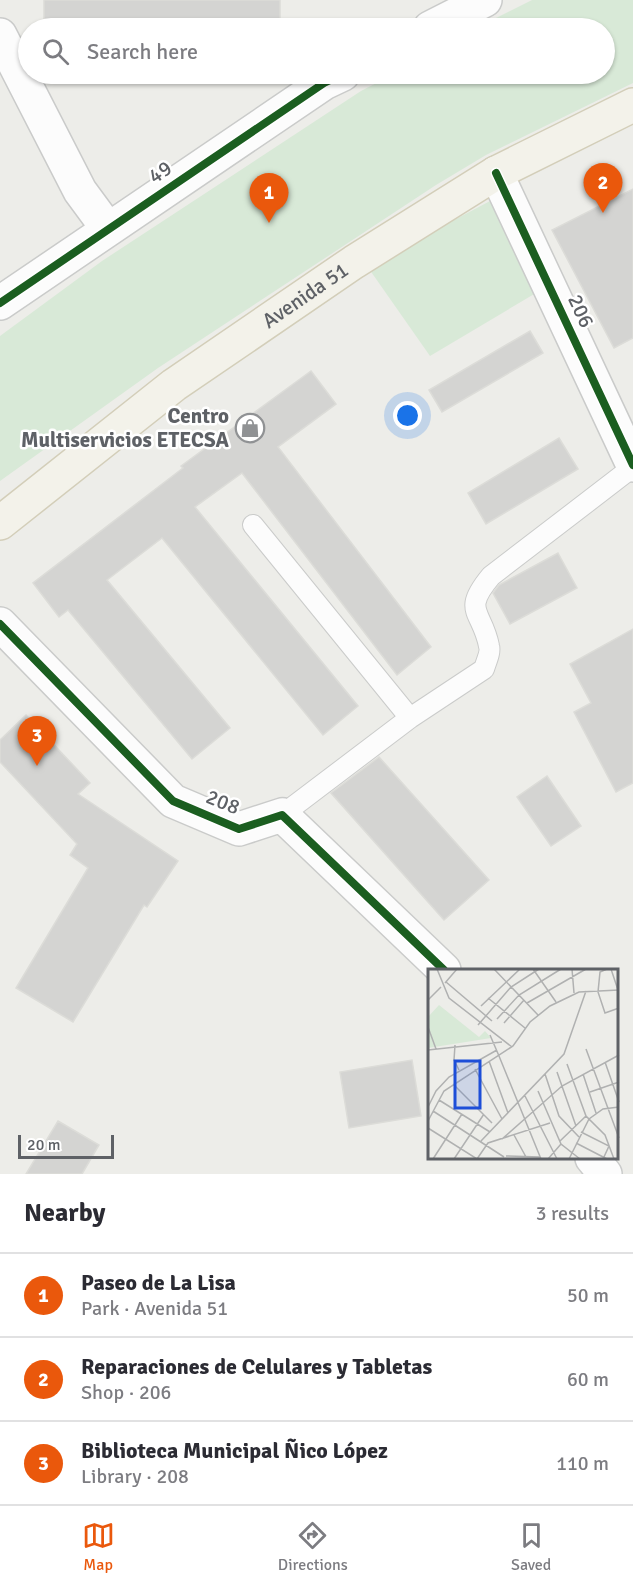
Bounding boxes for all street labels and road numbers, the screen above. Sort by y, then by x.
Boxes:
street label: 49 [143,155,177,189]
street label: Avenida 51 [257,257,353,334]
street label: 206 [562,290,600,332]
street label: 208 [202,784,244,820]

